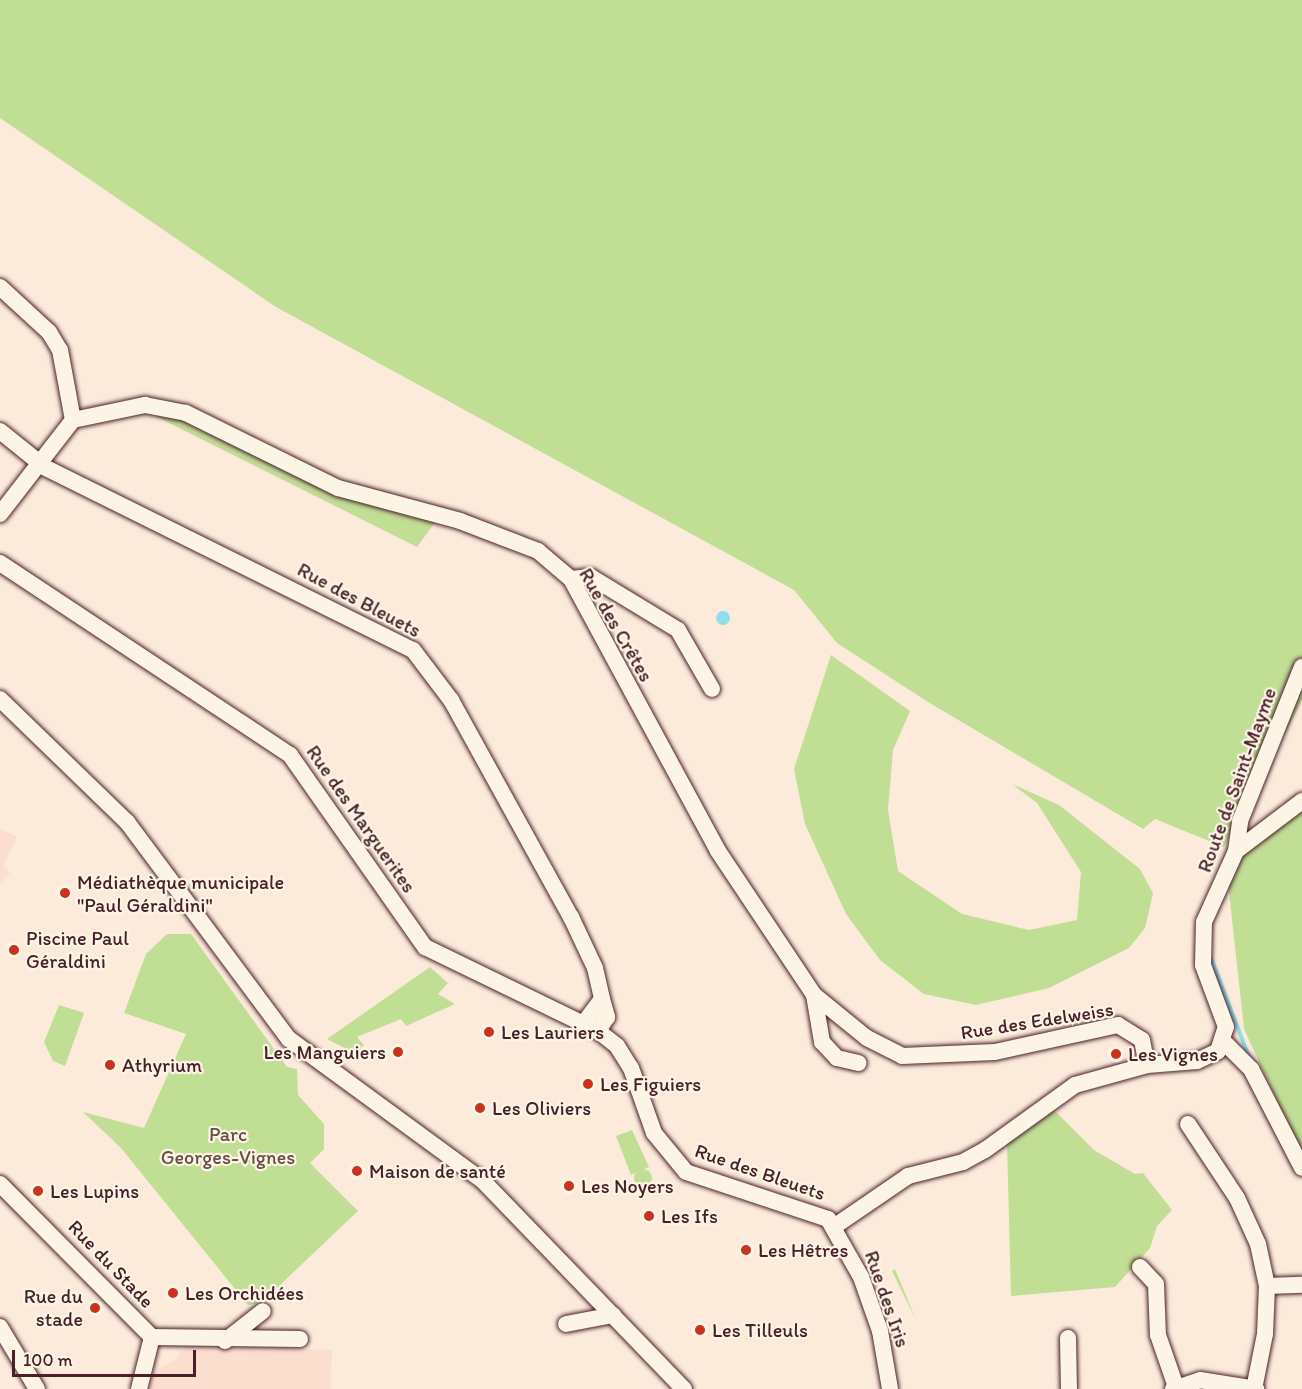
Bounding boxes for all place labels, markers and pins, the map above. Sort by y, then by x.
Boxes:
place label: Médiathèque municipale "Paul Géraldini" [77,870,286,917]
marker: Médiathèque municipale "Paul Géraldini" [58,886,72,900]
place label: Piscine Paul Géraldini [26,927,129,974]
marker: Piscine Paul Géraldini [7,943,21,957]
place label: Les Lauriers [501,1020,605,1044]
marker: Les Lauriers [482,1025,496,1039]
place label: Les Manguiers [263,1040,386,1064]
place label: Les Vignes [1128,1042,1217,1066]
marker: Les Manguiers [391,1045,405,1059]
marker: Les Vignes [1109,1047,1123,1061]
place label: Athyrium [122,1053,202,1077]
marker: Athyrium [103,1058,117,1072]
place label: Les Figuiers [600,1072,701,1096]
marker: Les Figuiers [581,1077,595,1091]
place label: Les Oliviers [492,1096,591,1120]
marker: Les Oliviers [473,1101,487,1115]
place label: Maison de santé [369,1159,506,1183]
marker: Maison de santé [350,1164,364,1178]
place label: Les Noyers [581,1174,673,1198]
place label: Les Lupins [50,1179,139,1203]
marker: Les Noyers [562,1179,576,1193]
marker: Les Lupins [31,1184,45,1198]
place label: Les Ifs [661,1204,718,1228]
marker: Les Ifs [642,1209,656,1223]
place label: Les Hêtres [758,1238,848,1262]
marker: Les Hêtres [739,1243,753,1257]
place label: Les Orchidées [185,1281,304,1305]
place label: Rue du stade [24,1284,83,1331]
marker: Les Orchidées [166,1286,180,1300]
marker: Rue du stade [88,1301,102,1315]
place label: Les Tilleuls [712,1318,808,1342]
marker: Les Tilleuls [693,1323,707,1337]

